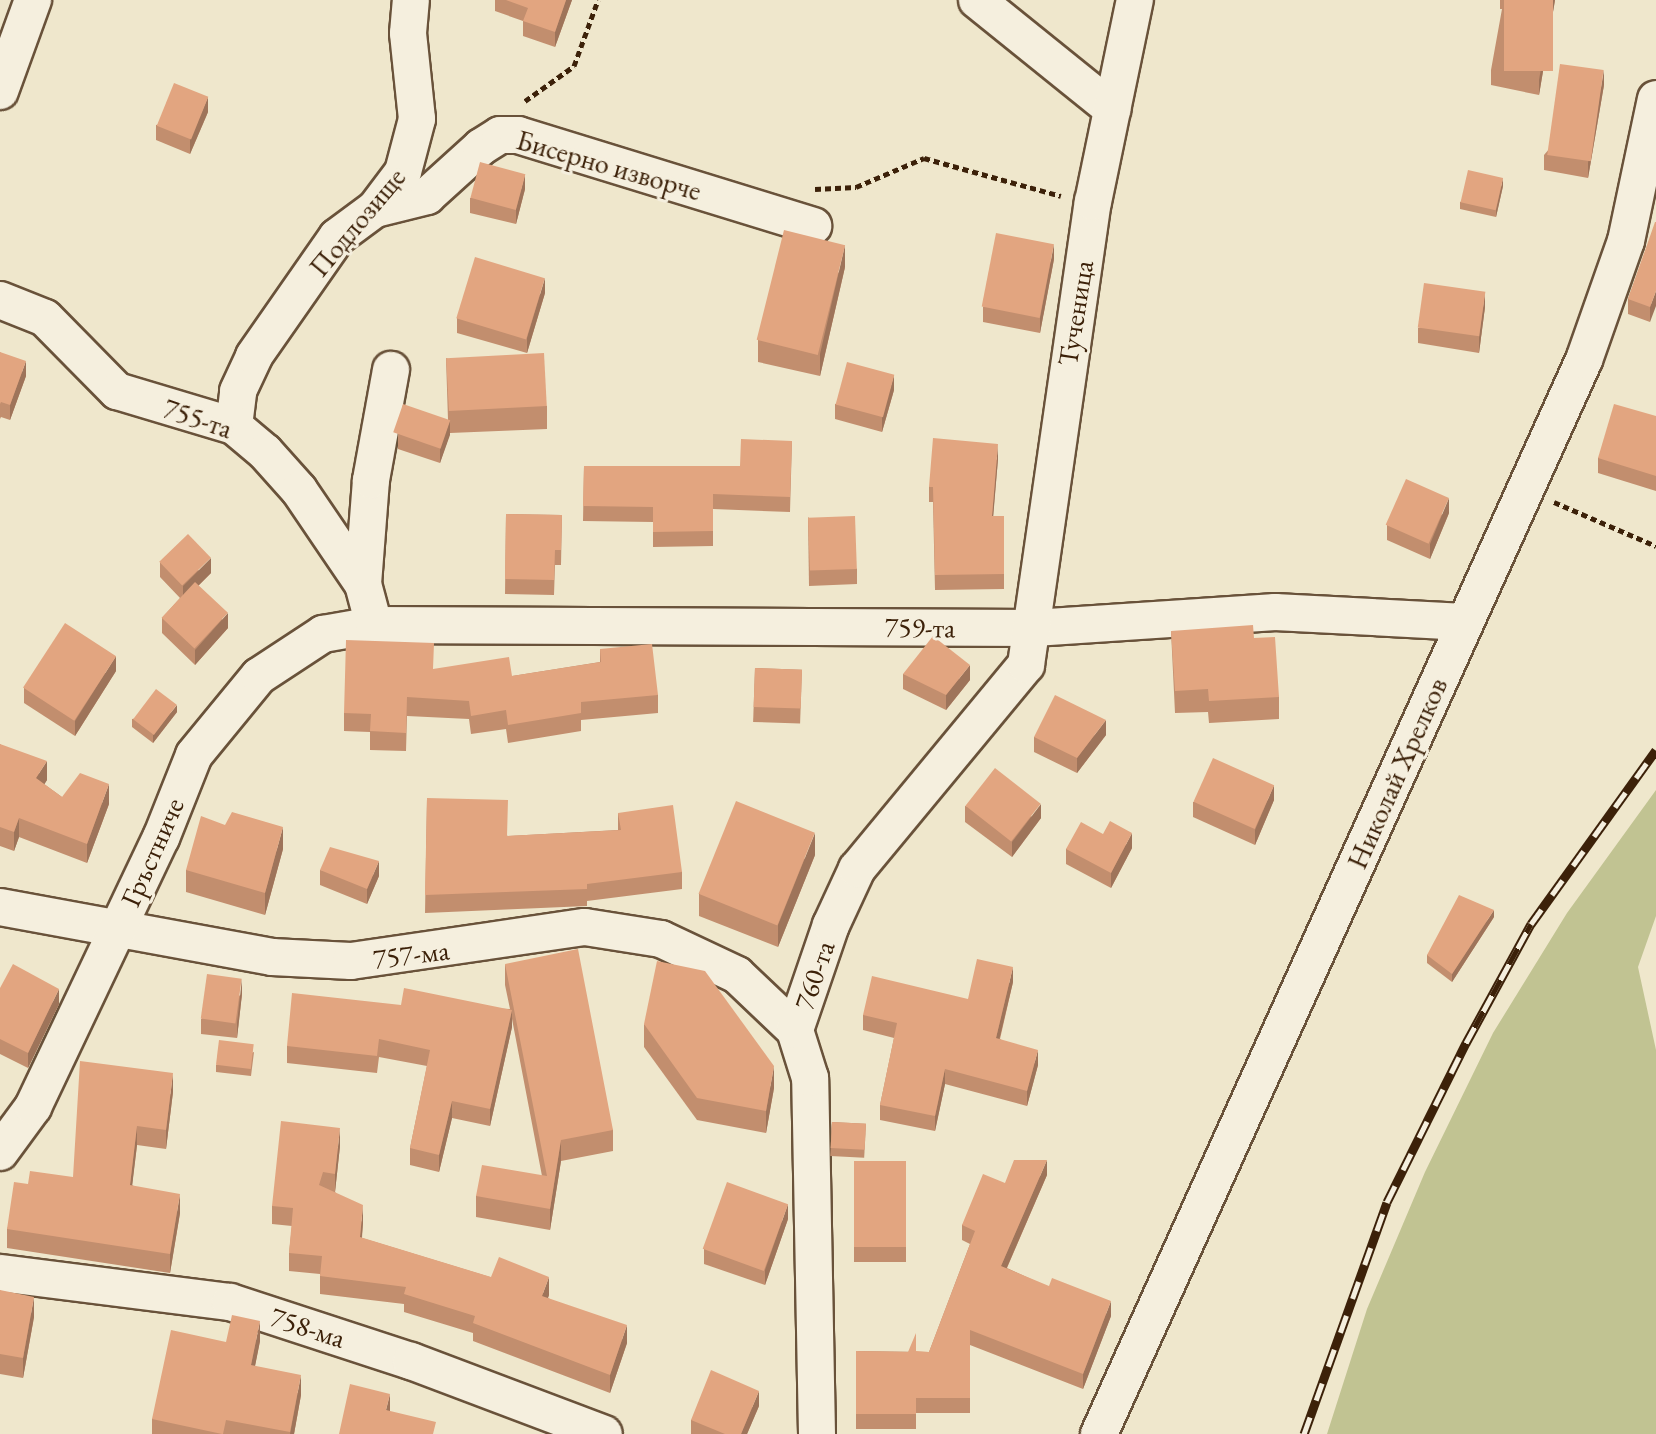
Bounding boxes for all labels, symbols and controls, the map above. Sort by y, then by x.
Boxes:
street label: Бисерно изворче [513,123,705,207]
street label: Подлозище [302,161,412,283]
street label: Тученица [1050,258,1100,368]
street label: 755-та [159,391,237,445]
street label: 759-та [884,610,956,644]
street label: Николай Хрелков [1340,672,1454,874]
street label: Гръстниче [113,793,191,911]
street label: 757-ма [371,933,451,975]
street label: 760-та [787,936,841,1014]
street label: 758-ма [266,1299,350,1355]

